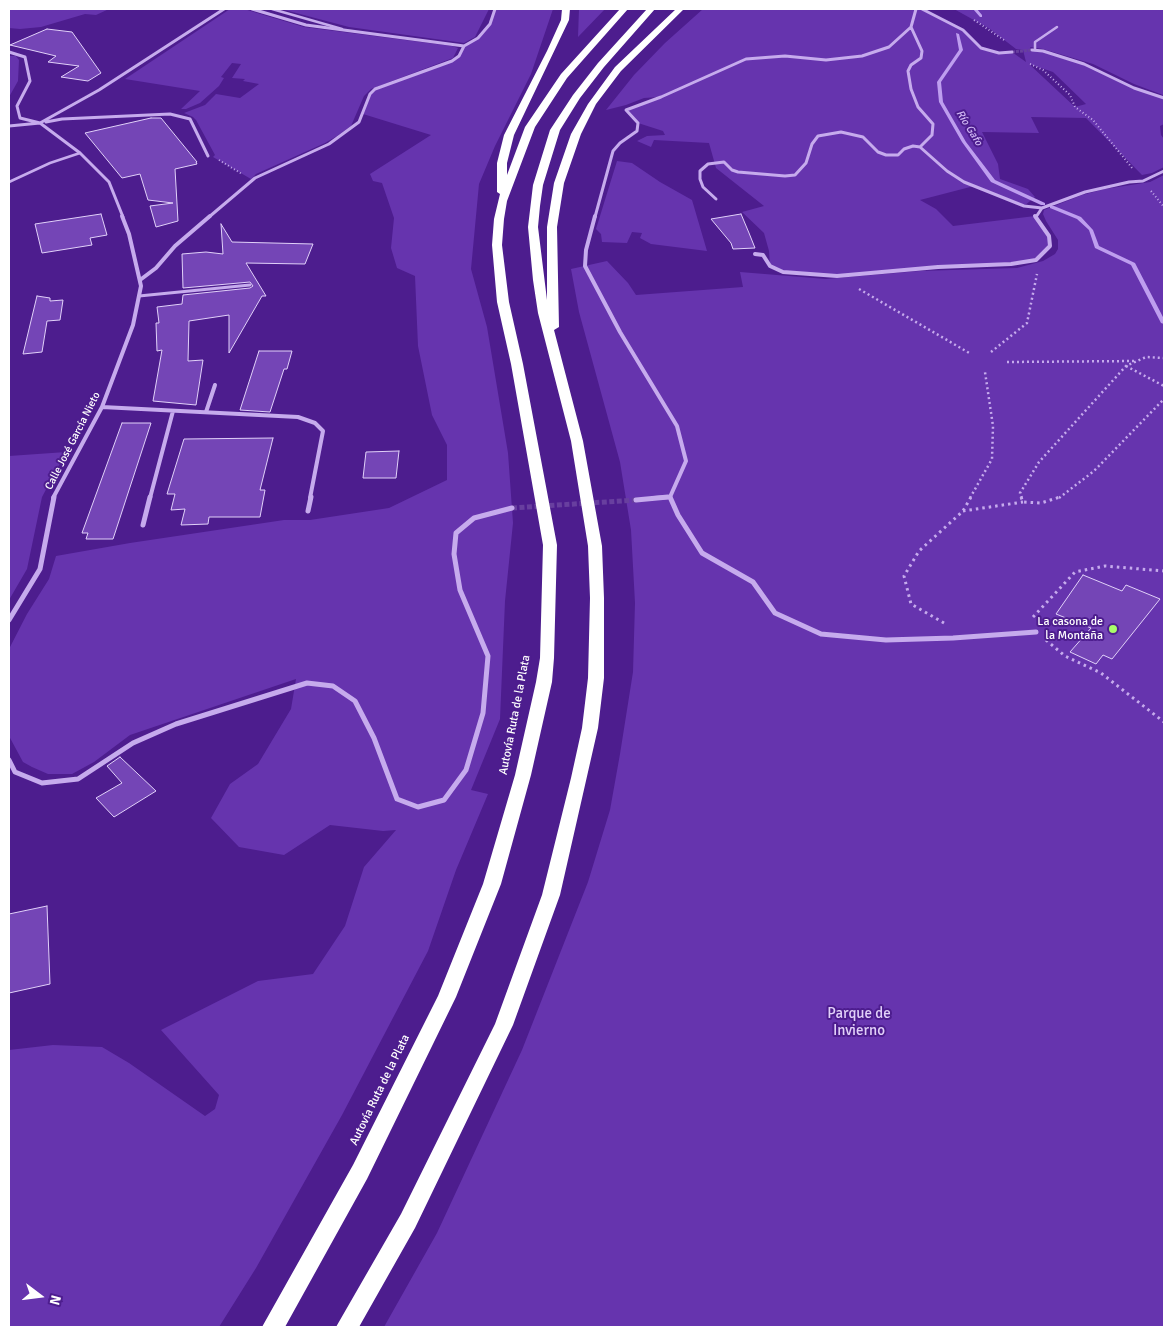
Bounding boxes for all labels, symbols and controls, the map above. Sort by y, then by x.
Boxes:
water label: Río Gafo [953,108,985,148]
street label: Calle José García Nieto [43,390,103,492]
place label: La casona de la Montaña [1037,615,1103,643]
marker: La casona de la Montaña [1107,623,1119,635]
street label: Autovía Ruta de la Plata [496,654,534,776]
park label: Parque de Invierno [827,1005,891,1040]
street label: Autovía Ruta de la Plata [347,1032,413,1148]
north arrow [15,1271,65,1321]
text: N [45,1293,64,1307]

